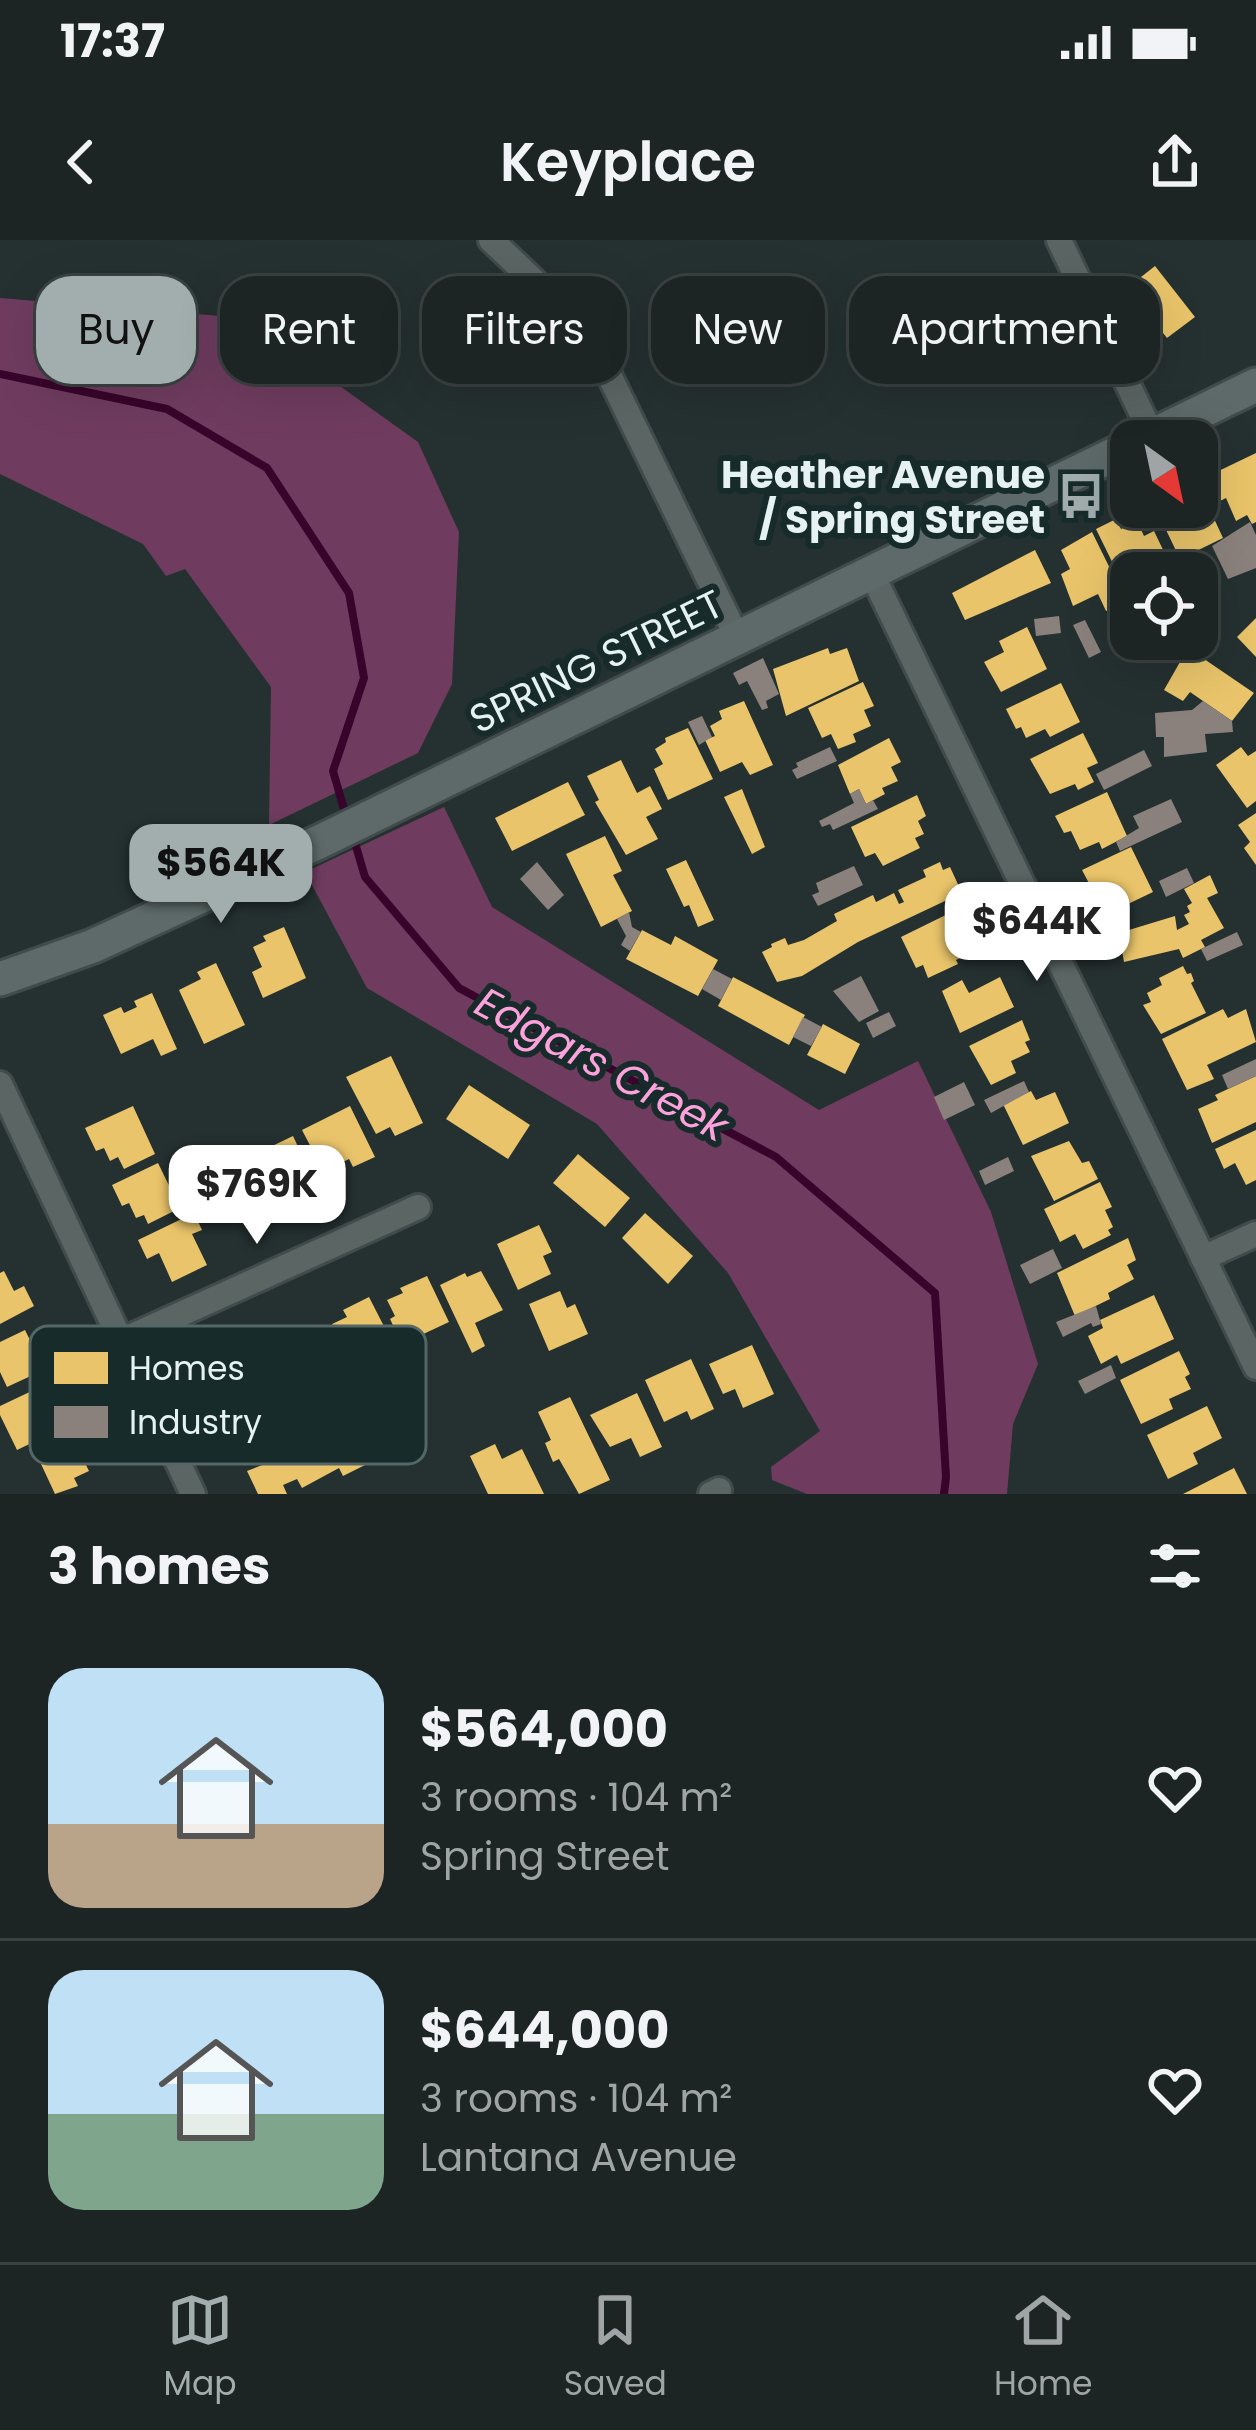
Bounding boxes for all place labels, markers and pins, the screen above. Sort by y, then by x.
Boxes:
place label: Heather Avenue / Spring Street [721,447,1045,547]
bus stop icon: Heather Avenue / Spring Street [1056,471,1106,521]
pin: $564K [137,824,305,926]
pin: $644K [953,882,1121,984]
pin: $769K [173,1145,341,1247]

